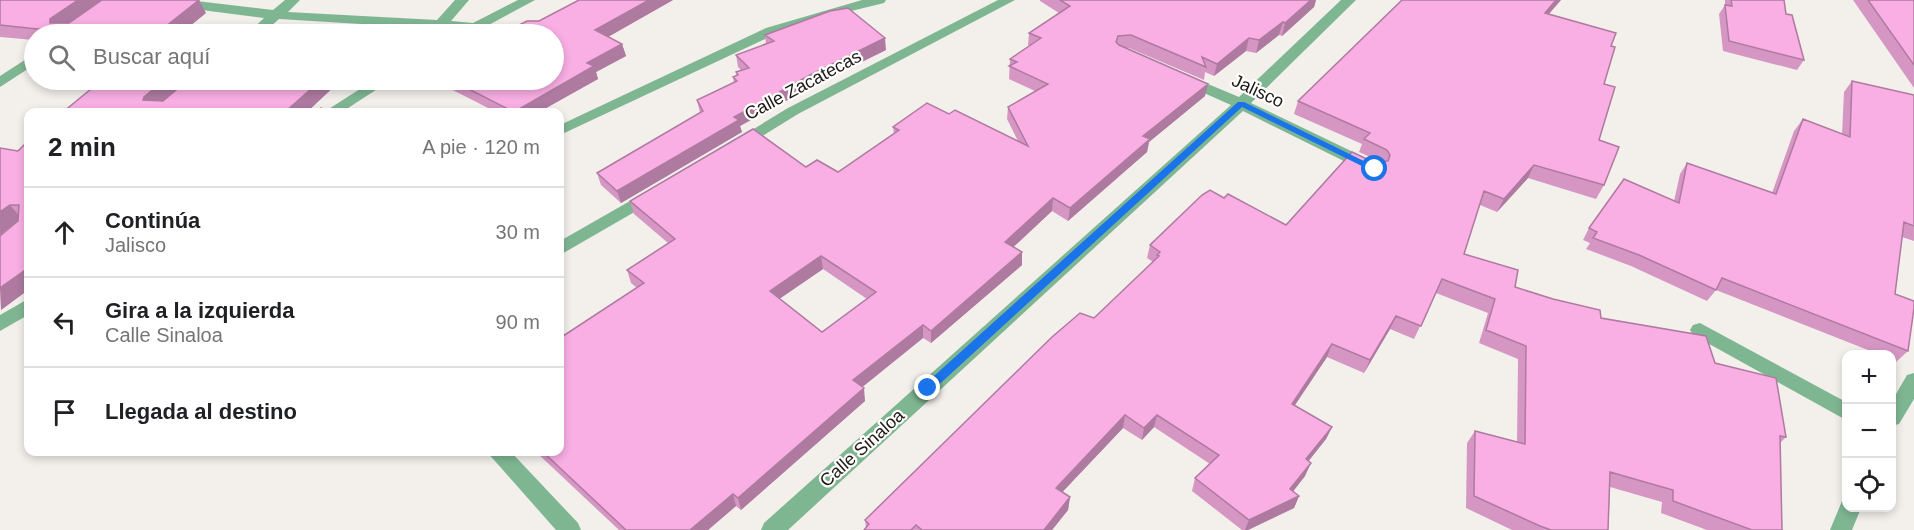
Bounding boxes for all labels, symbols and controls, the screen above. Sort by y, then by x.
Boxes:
search box [24,24,564,90]
icon: search [45,41,78,74]
text: Buscar aquí [93,44,210,69]
street label: Calle Zacatecas [741,46,865,124]
street label: Jalisco [1229,70,1287,112]
text: 2 min [48,132,116,162]
text: A pie · 120 m [422,136,540,158]
route start [1361,155,1387,181]
text: Continúa [105,208,200,233]
icon: ahead [48,216,81,249]
text: 30 m [496,221,540,243]
text: Jalisco [105,234,166,256]
text: Gira a la izquierda [105,298,295,323]
icon: left [48,306,81,339]
text: 90 m [496,311,540,333]
text: Calle Sinaloa [105,324,223,346]
map controls [1842,350,1896,512]
button: + [1842,350,1896,404]
route end [914,374,940,400]
icon: arrive [48,396,81,429]
text: Llegada al destino [105,399,297,424]
street label: Calle Sinaloa [816,404,909,491]
button: − [1842,404,1896,458]
button: locate [1842,458,1896,512]

